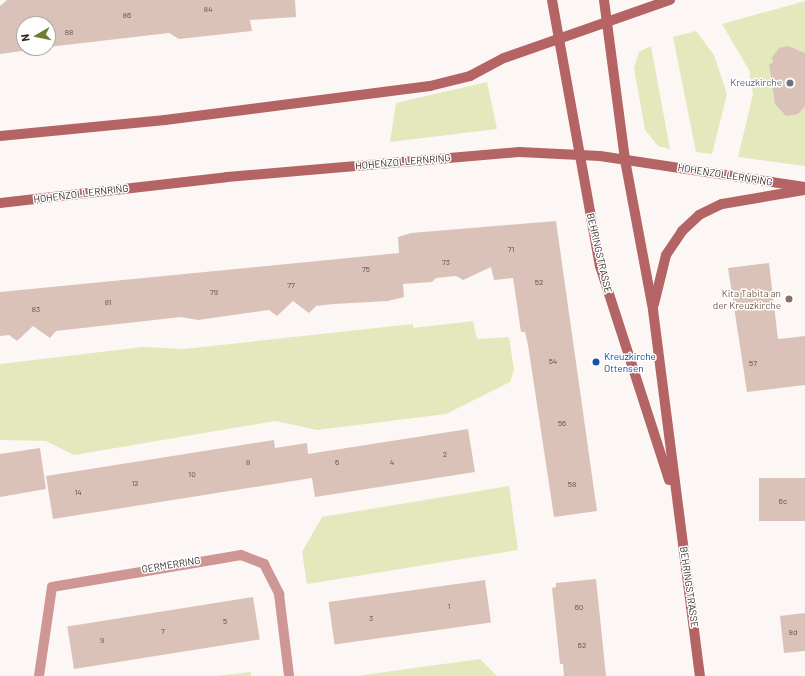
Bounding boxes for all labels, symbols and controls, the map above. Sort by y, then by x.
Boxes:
house number: 84 [204,5,212,15]
house number: 86 [123,11,131,21]
north arrow [16,16,56,56]
house number: 88 [65,28,73,38]
text: N [18,33,32,42]
place label: Kreuzkirche [730,77,782,89]
marker: Kreuzkirche [785,78,795,88]
street label: HOHENZOLLERNRING [355,152,451,172]
street label: HOHENZOLLERNRING [677,162,773,188]
street label: HOHENZOLLERNRING [33,182,129,206]
street label: BEHRINGSTRASSE [584,212,614,294]
house number: 71 [508,245,514,255]
house number: 73 [442,258,450,268]
house number: 75 [362,265,370,275]
house number: 52 [535,278,543,288]
house number: 77 [287,281,295,291]
place label: Kita Tabita an der Kreuzkirche [713,287,781,310]
house number: 79 [210,288,218,298]
marker: Kita Tabita an der Kreuzkirche [784,294,794,304]
house number: 81 [105,298,111,308]
house number: 83 [32,305,40,315]
place label: Kreuzkirche Ottensen [604,350,656,374]
house number: 54 [549,357,557,367]
marker: Kreuzkirche Ottensen [591,357,601,367]
house number: 57 [749,359,757,369]
house number: 56 [558,419,566,429]
house number: 2 [443,450,447,460]
house number: 8 [246,458,250,468]
house number: 6 [335,458,339,468]
house number: 4 [390,458,394,468]
house number: 10 [188,470,196,480]
house number: 12 [131,479,139,489]
house number: 58 [568,480,576,490]
house number: 14 [74,488,82,498]
house number: 6c [779,497,787,507]
street label: BEHRINGSTRASSE [677,546,701,628]
street label: GERMERRING [141,554,201,576]
house number: 1 [448,602,450,612]
house number: 60 [575,603,583,613]
house number: 3 [369,614,373,624]
house number: 5 [223,617,227,627]
house number: 7 [161,627,165,637]
house number: 8d [789,628,797,638]
house number: 9 [100,636,104,646]
house number: 62 [578,641,586,651]

